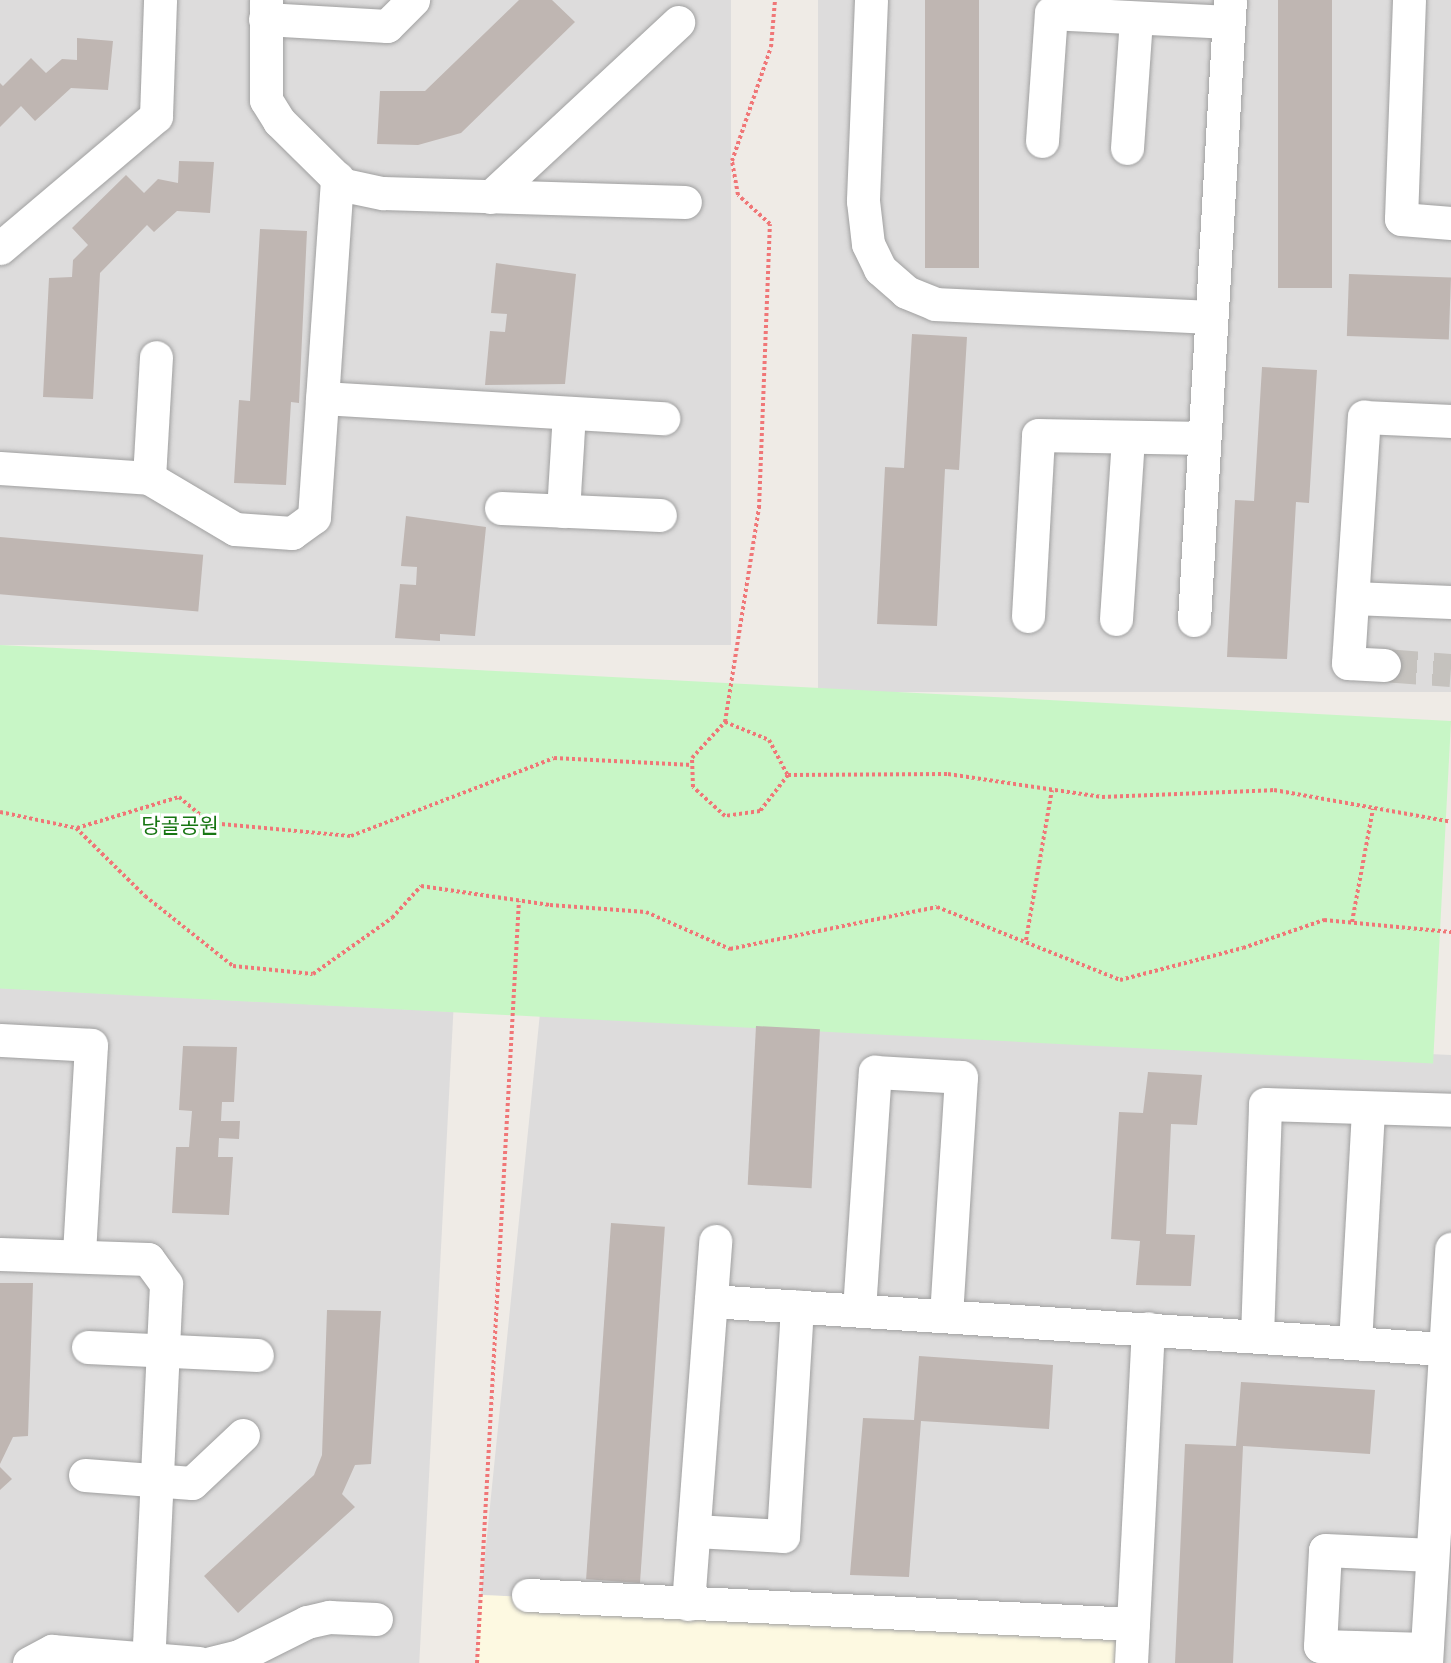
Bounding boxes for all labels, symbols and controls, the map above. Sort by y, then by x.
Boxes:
park label: 당골공원 [141,813,219,839]

